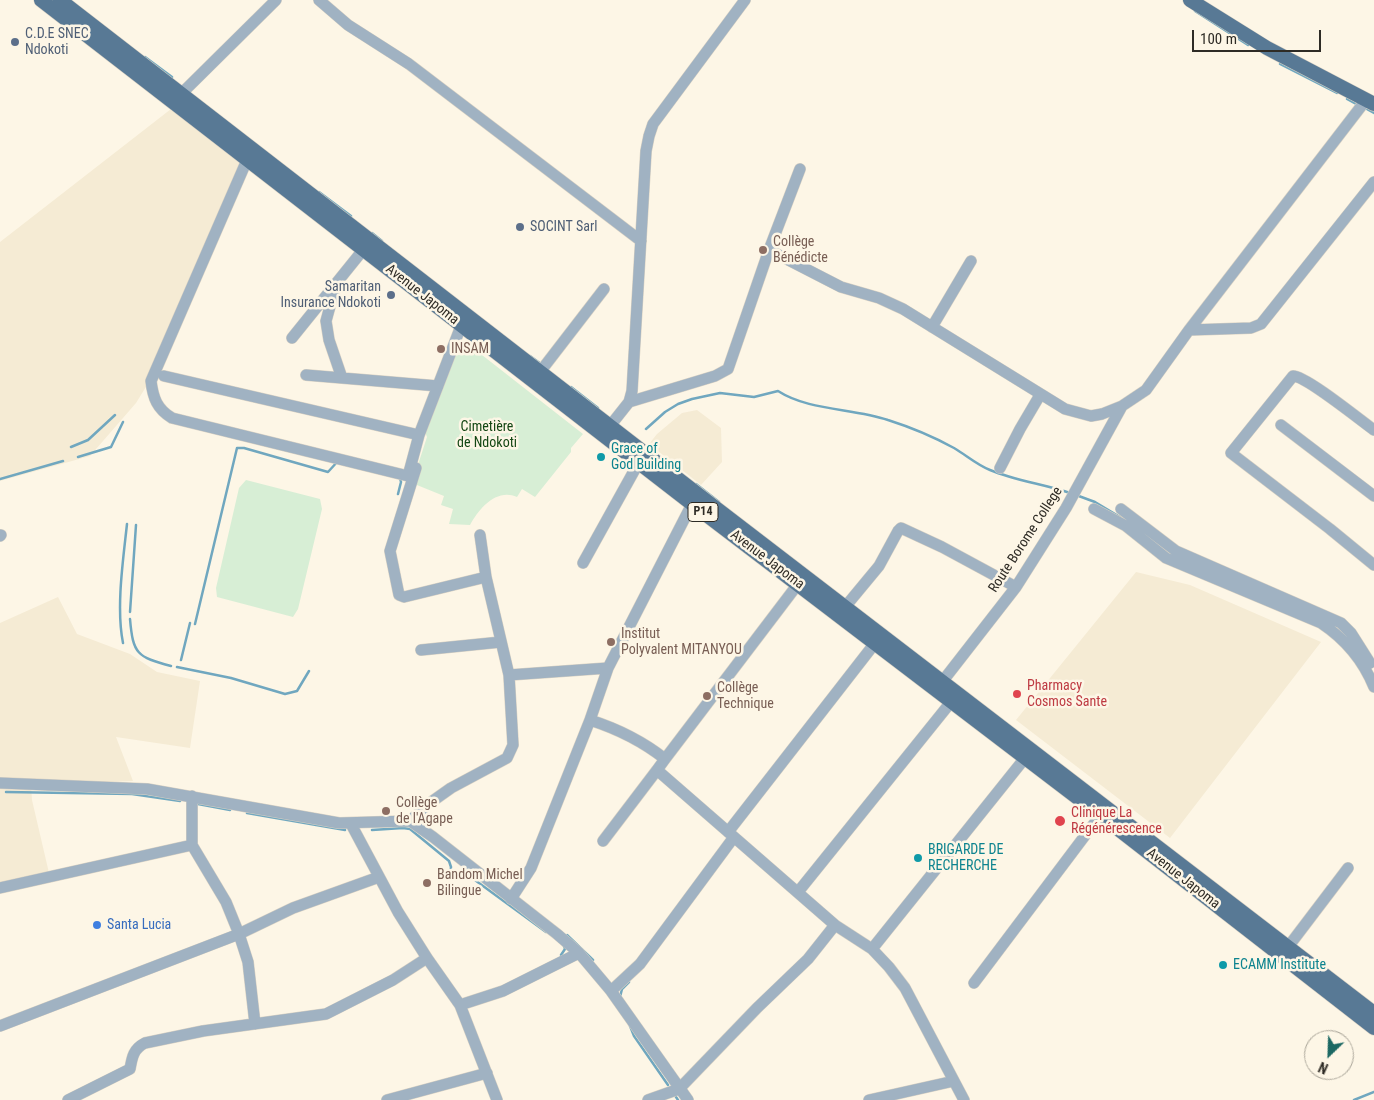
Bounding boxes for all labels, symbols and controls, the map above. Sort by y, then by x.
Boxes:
scale bar [1194,20,1323,52]
place label: C.D.E SNEC Ndokoti [25,26,89,58]
text: 100 m [1200,30,1237,48]
marker: C.D.E SNEC Ndokoti [9,36,21,48]
place label: SOCINT Sarl [530,219,598,235]
marker: SOCINT Sarl [514,221,526,233]
place label: Collège Bénédicte [773,234,828,266]
marker: Collège Bénédicte [757,244,769,256]
street label: Avenue Japoma [382,261,462,329]
place label: Samaritan Insurance Ndokoti [281,279,381,312]
marker: Samaritan Insurance Ndokoti [385,289,397,301]
place label: INSAM [451,341,489,357]
marker: INSAM [435,343,447,355]
park label: Cimetière de Ndokoti [457,419,517,452]
place label: Grace of God Building [611,441,681,474]
marker: Grace of God Building [595,451,607,463]
street label: Route Borome College [986,484,1066,596]
road number: P14 [688,502,718,522]
street label: Avenue Japoma [727,527,807,593]
place label: Institut Polyvalent MITANYOU [621,626,742,658]
marker: Institut Polyvalent MITANYOU [605,636,617,648]
place label: Pharmacy Cosmos Sante [1027,678,1107,710]
place label: Collège Technique [717,680,774,712]
marker: Pharmacy Cosmos Sante [1011,688,1023,700]
marker: Collège Technique [701,690,713,702]
place label: Collège de l'Agape [396,795,453,828]
marker: Collège de l'Agape [380,805,392,817]
place label: Clinique La Régénérescence [1071,805,1162,838]
marker: Clinique La Régénérescence [1053,814,1067,828]
place label: BRIGARDE DE RECHERCHE [928,842,1003,874]
street label: Avenue Japoma [1143,845,1223,913]
marker: BRIGARDE DE RECHERCHE [912,852,924,864]
place label: Bandom Michel Bilingue [437,867,523,900]
marker: Bandom Michel Bilingue [421,877,433,889]
place label: Santa Lucia [107,917,171,933]
marker: Santa Lucia [91,919,103,931]
place label: ECAMM Institute [1233,957,1326,973]
marker: ECAMM Institute [1217,959,1229,971]
north arrow [1304,1030,1354,1080]
text: N [1316,1059,1330,1077]

